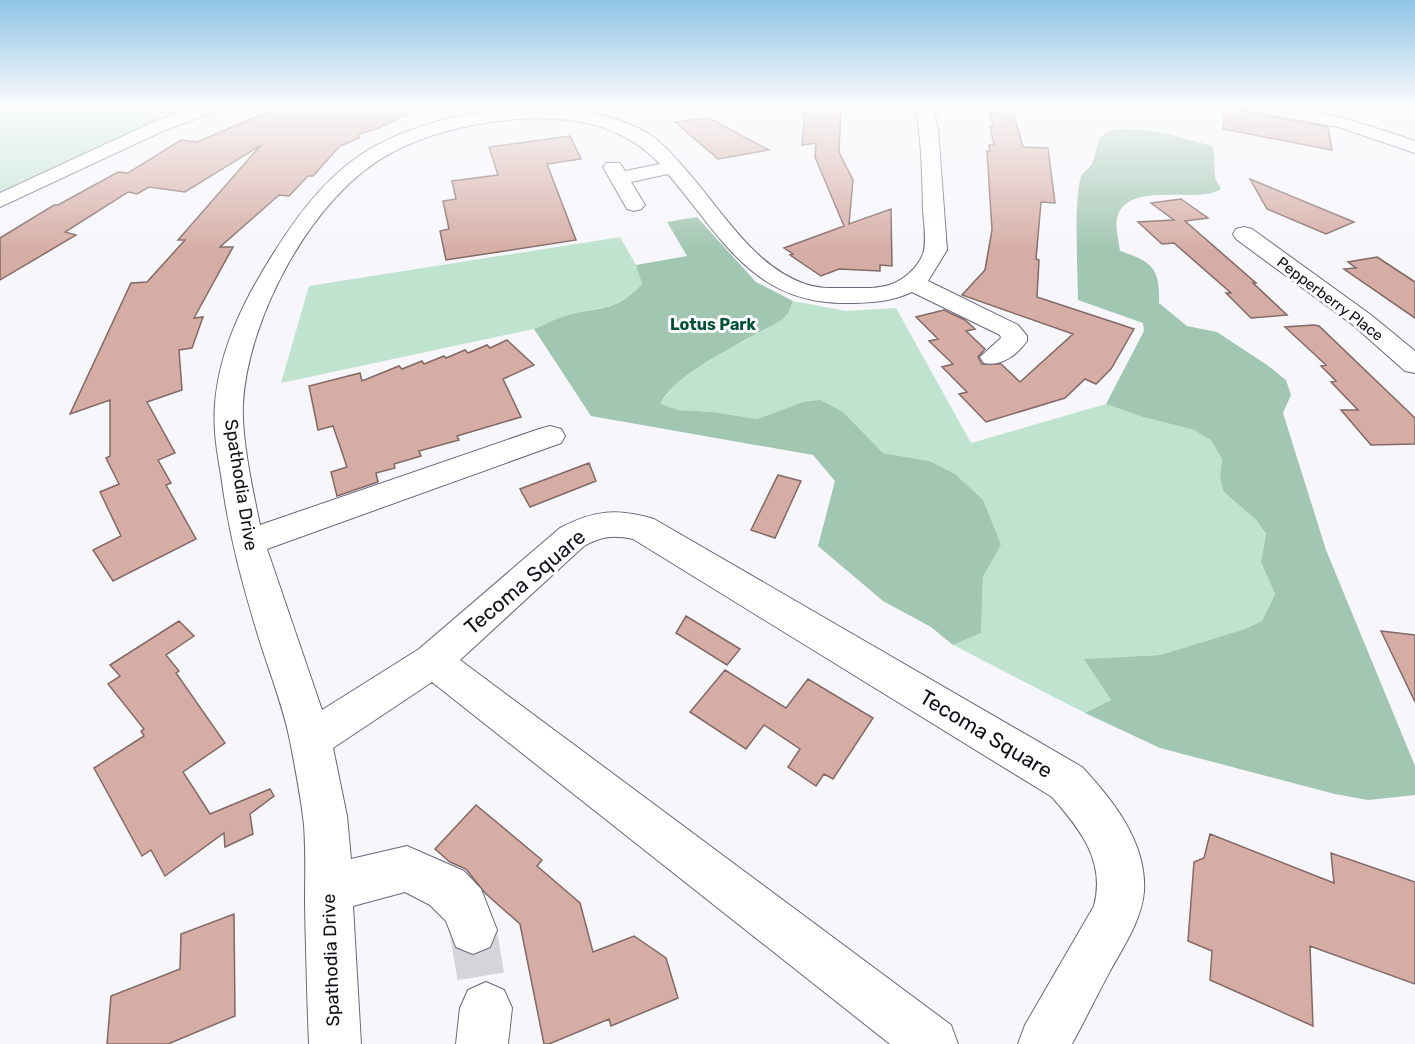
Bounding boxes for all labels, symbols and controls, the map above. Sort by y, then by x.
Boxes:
street label: Pepperberry Place [1273,253,1387,345]
district label: Lotus Park [670,315,757,334]
street label: Spathodia Drive [220,418,262,552]
street label: Tecoma Square [459,524,590,640]
street label: Tecoma Square [915,684,1057,783]
street label: Spathodia Drive [318,893,344,1027]

